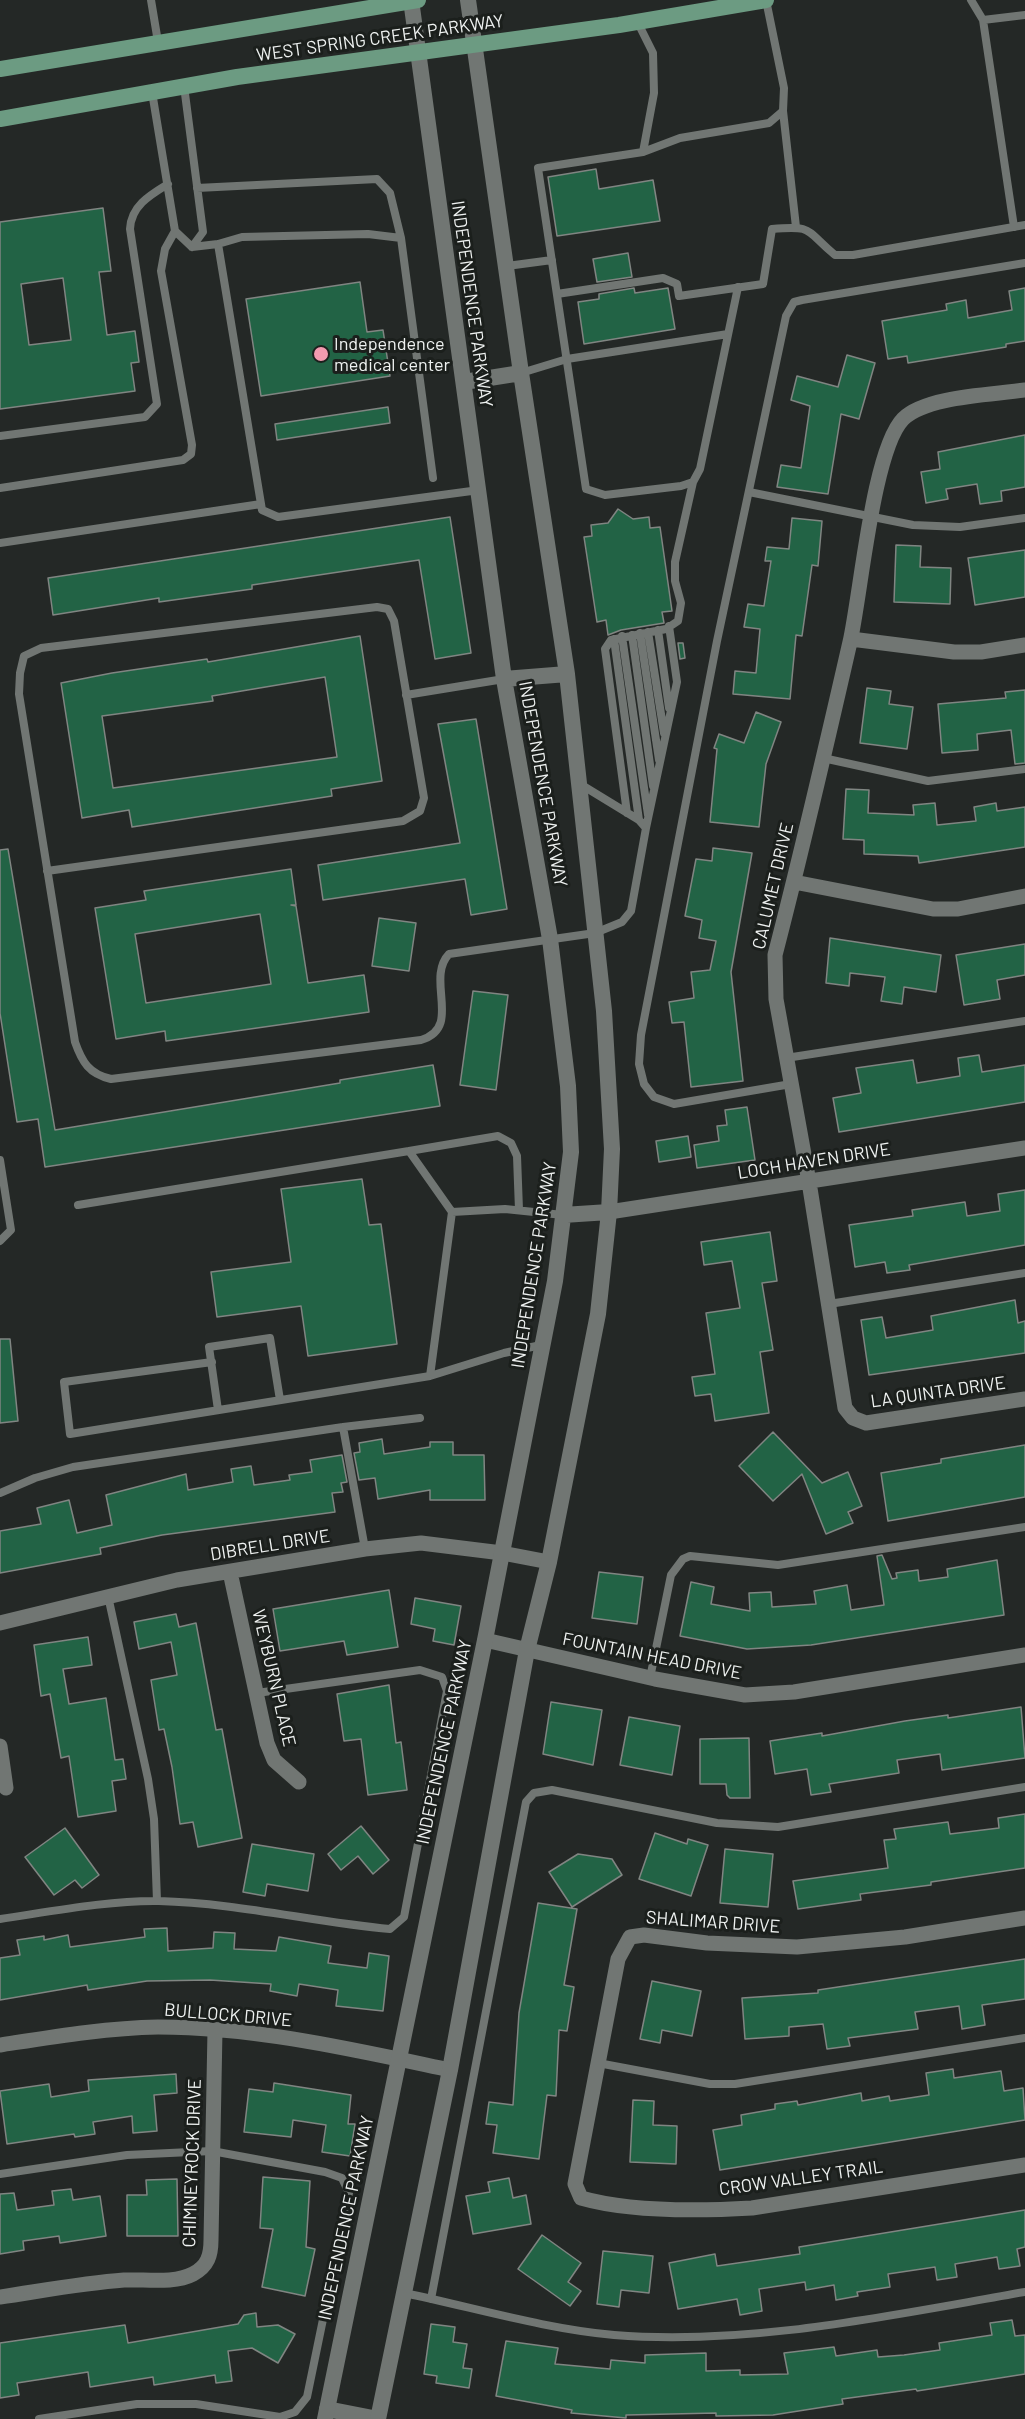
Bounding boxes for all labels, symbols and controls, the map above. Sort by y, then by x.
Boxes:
street label: WEST SPRING CREEK PARKWAY [255,10,505,66]
street label: INDEPENDENCE PARKWAY [447,199,497,409]
place label: Independence medical center [334,333,450,376]
marker: Independence medical center [312,345,330,363]
street label: INDEPENDENCE PARKWAY [514,679,572,889]
street label: CALUMET DRIVE [748,821,798,951]
street label: LOCH HAVEN DRIVE [736,1138,892,1184]
street label: INDEPENDENCE PARKWAY [507,1160,561,1370]
street label: LA QUINTA DRIVE [869,1372,1007,1412]
street label: DIBRELL DRIVE [209,1525,331,1565]
street label: WEYBURN PLACE [248,1607,300,1749]
street label: FOUNTAIN HEAD DRIVE [561,1628,743,1684]
street label: INDEPENDENCE PARKWAY [412,1638,476,1846]
street label: SHALIMAR DRIVE [645,1907,781,1937]
street label: BULLOCK DRIVE [163,1999,293,2031]
street label: CHIMNEYROCK DRIVE [178,2078,206,2248]
street label: INDEPENDENCE PARKWAY [314,2114,378,2322]
street label: CROW VALLEY TRAIL [718,2156,884,2200]

